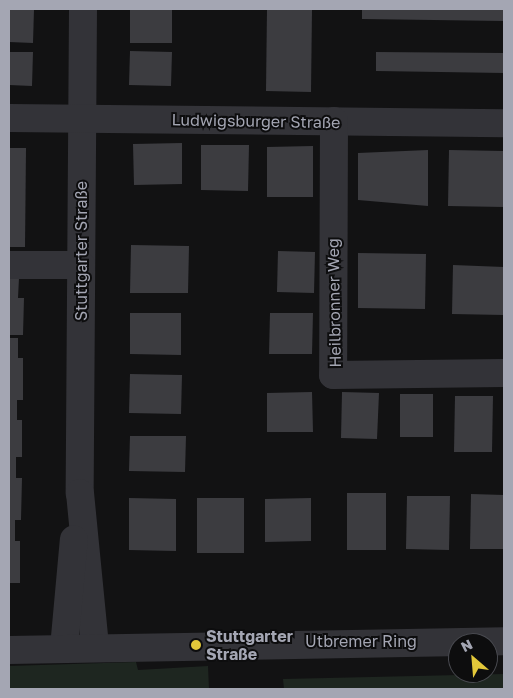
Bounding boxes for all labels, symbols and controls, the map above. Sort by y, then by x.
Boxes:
street label: Ludwigsburger Straße [171,110,341,132]
street label: Stuttgarter Straße [71,181,91,321]
street label: Heilbronner Weg [323,238,345,368]
place label: Stuttgarter Straße [206,626,293,664]
street label: Utbremer Ring [305,631,417,651]
north arrow [448,633,498,683]
text: N [458,635,475,655]
marker: Stuttgarter Straße [190,639,202,651]

